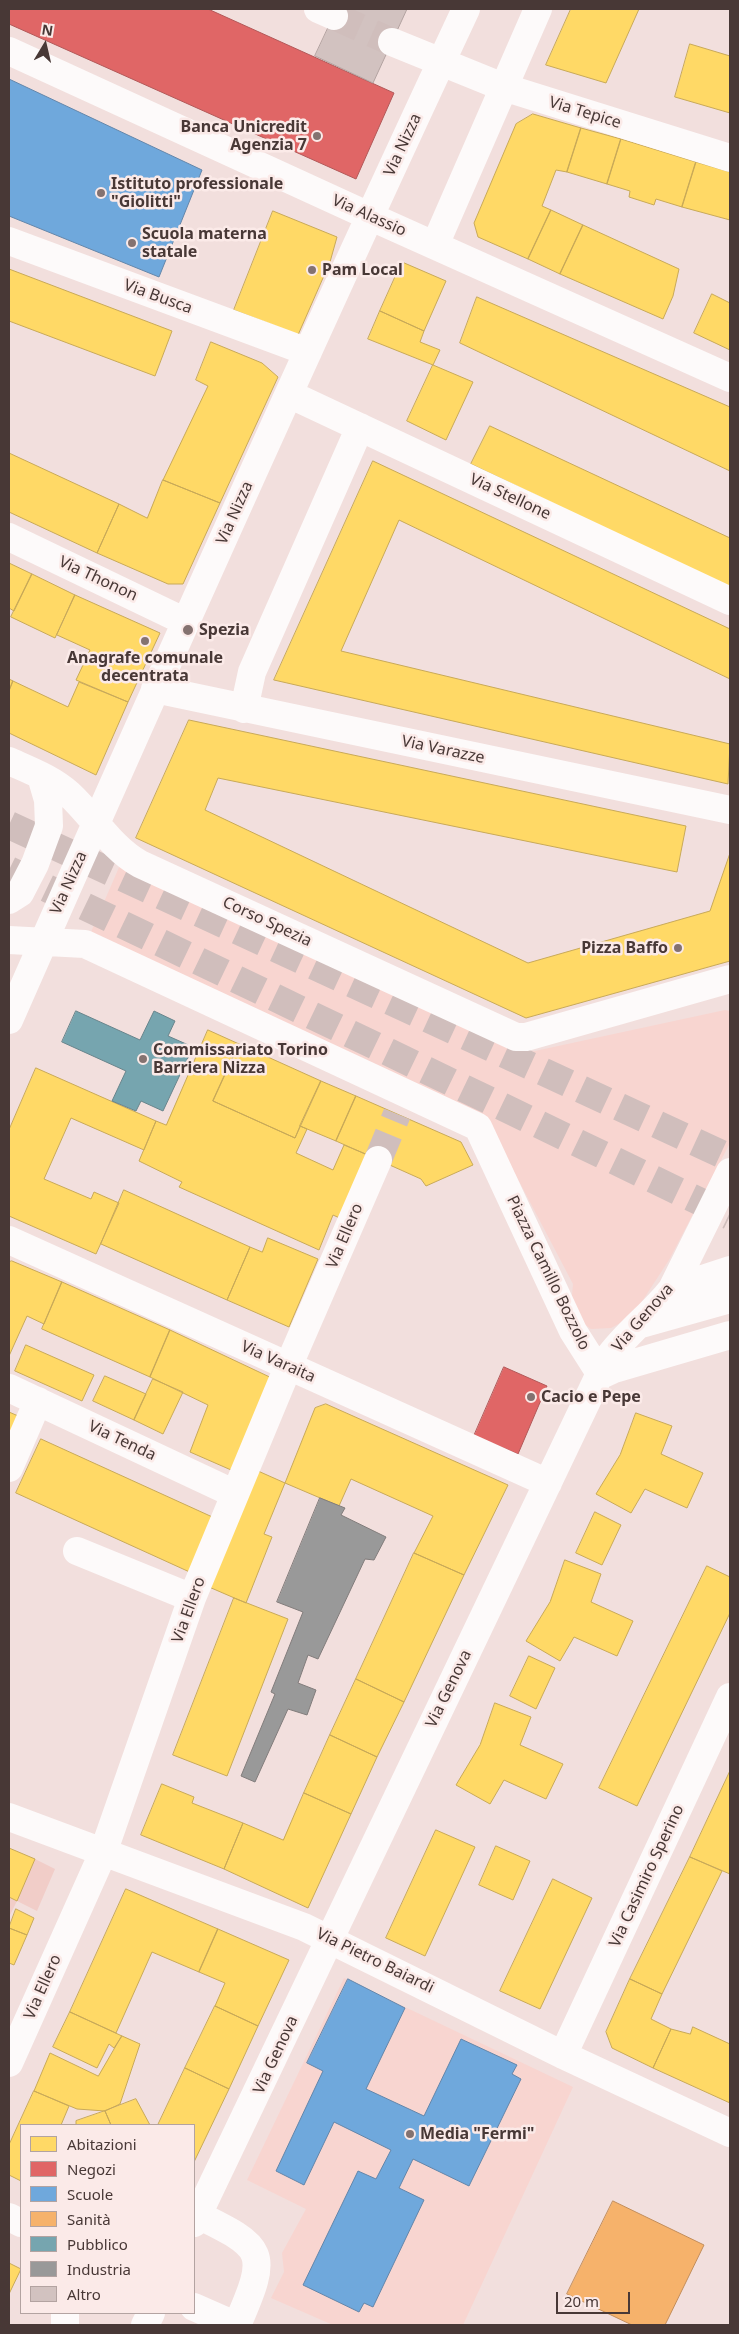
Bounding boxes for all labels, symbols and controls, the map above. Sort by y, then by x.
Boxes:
text: N [40,19,55,40]
north arrow [20,20,70,70]
street label: Via Tepice [547,93,623,133]
street label: Via Nizza [380,111,426,179]
place label: Banca Unicredit Agenzia 7 [181,117,307,155]
marker: Banca Unicredit Agenzia 7 [311,130,323,142]
place label: Istituto professionale "Giolitti" [111,174,283,212]
marker: Istituto professionale "Giolitti" [95,187,107,199]
street label: Via Alassio [329,191,409,241]
place label: Scuola materna statale [142,224,267,262]
marker: Scuola materna statale [126,237,138,249]
place label: Pam Local [322,260,403,280]
marker: Pam Local [306,264,318,276]
street label: Via Busca [121,276,195,318]
street label: Via Stellone [466,470,554,524]
street label: Via Nizza [213,478,257,548]
street label: Via Thonon [56,552,140,606]
place label: Spezia [199,620,250,640]
marker: Spezia [181,623,195,637]
marker: Anagrafe comunale decentrata [139,635,151,647]
place label: Anagrafe comunale decentrata [67,648,223,686]
street label: Via Varazze [400,732,486,768]
street label: Via Nizza [47,848,91,918]
street label: Corso Spezia [219,893,315,951]
place label: Pizza Baffo [581,938,668,958]
marker: Pizza Baffo [672,942,684,954]
place label: Commissariato Torino Barriera Nizza [153,1040,328,1078]
marker: Commissariato Torino Barriera Nizza [137,1053,149,1065]
street label: Piazza Camillo Bozzolo [502,1193,594,1353]
street label: Via Ellero [323,1200,367,1272]
street label: Via Genova [608,1280,678,1356]
street label: Via Varaita [238,1337,318,1387]
place label: Cacio e Pepe [541,1387,641,1407]
marker: Cacio e Pepe [525,1391,537,1403]
street label: Via Tenda [85,1417,159,1465]
street label: Via Ellero [168,1574,210,1646]
street label: Via Genova [422,1647,476,1731]
street label: Via Casimiro Sperino [606,1802,688,1950]
street label: Via Pietro Baiardi [313,1924,437,1998]
street label: Via Ellero [20,1952,66,2022]
street label: Via Genova [250,2013,302,2097]
legend [20,2124,195,2314]
place label: Media "Fermi" [420,2124,534,2144]
marker: Media "Fermi" [404,2128,416,2140]
text: Abitazioni [67,2134,137,2154]
text: Negozi [67,2159,116,2179]
text: Scuole [67,2184,113,2204]
text: Sanità [67,2209,111,2229]
text: Pubblico [67,2234,128,2254]
text: Industria [67,2259,131,2279]
scale bar [559,2282,633,2314]
text: Altro [67,2284,101,2304]
text: 20 m [564,2291,599,2311]

